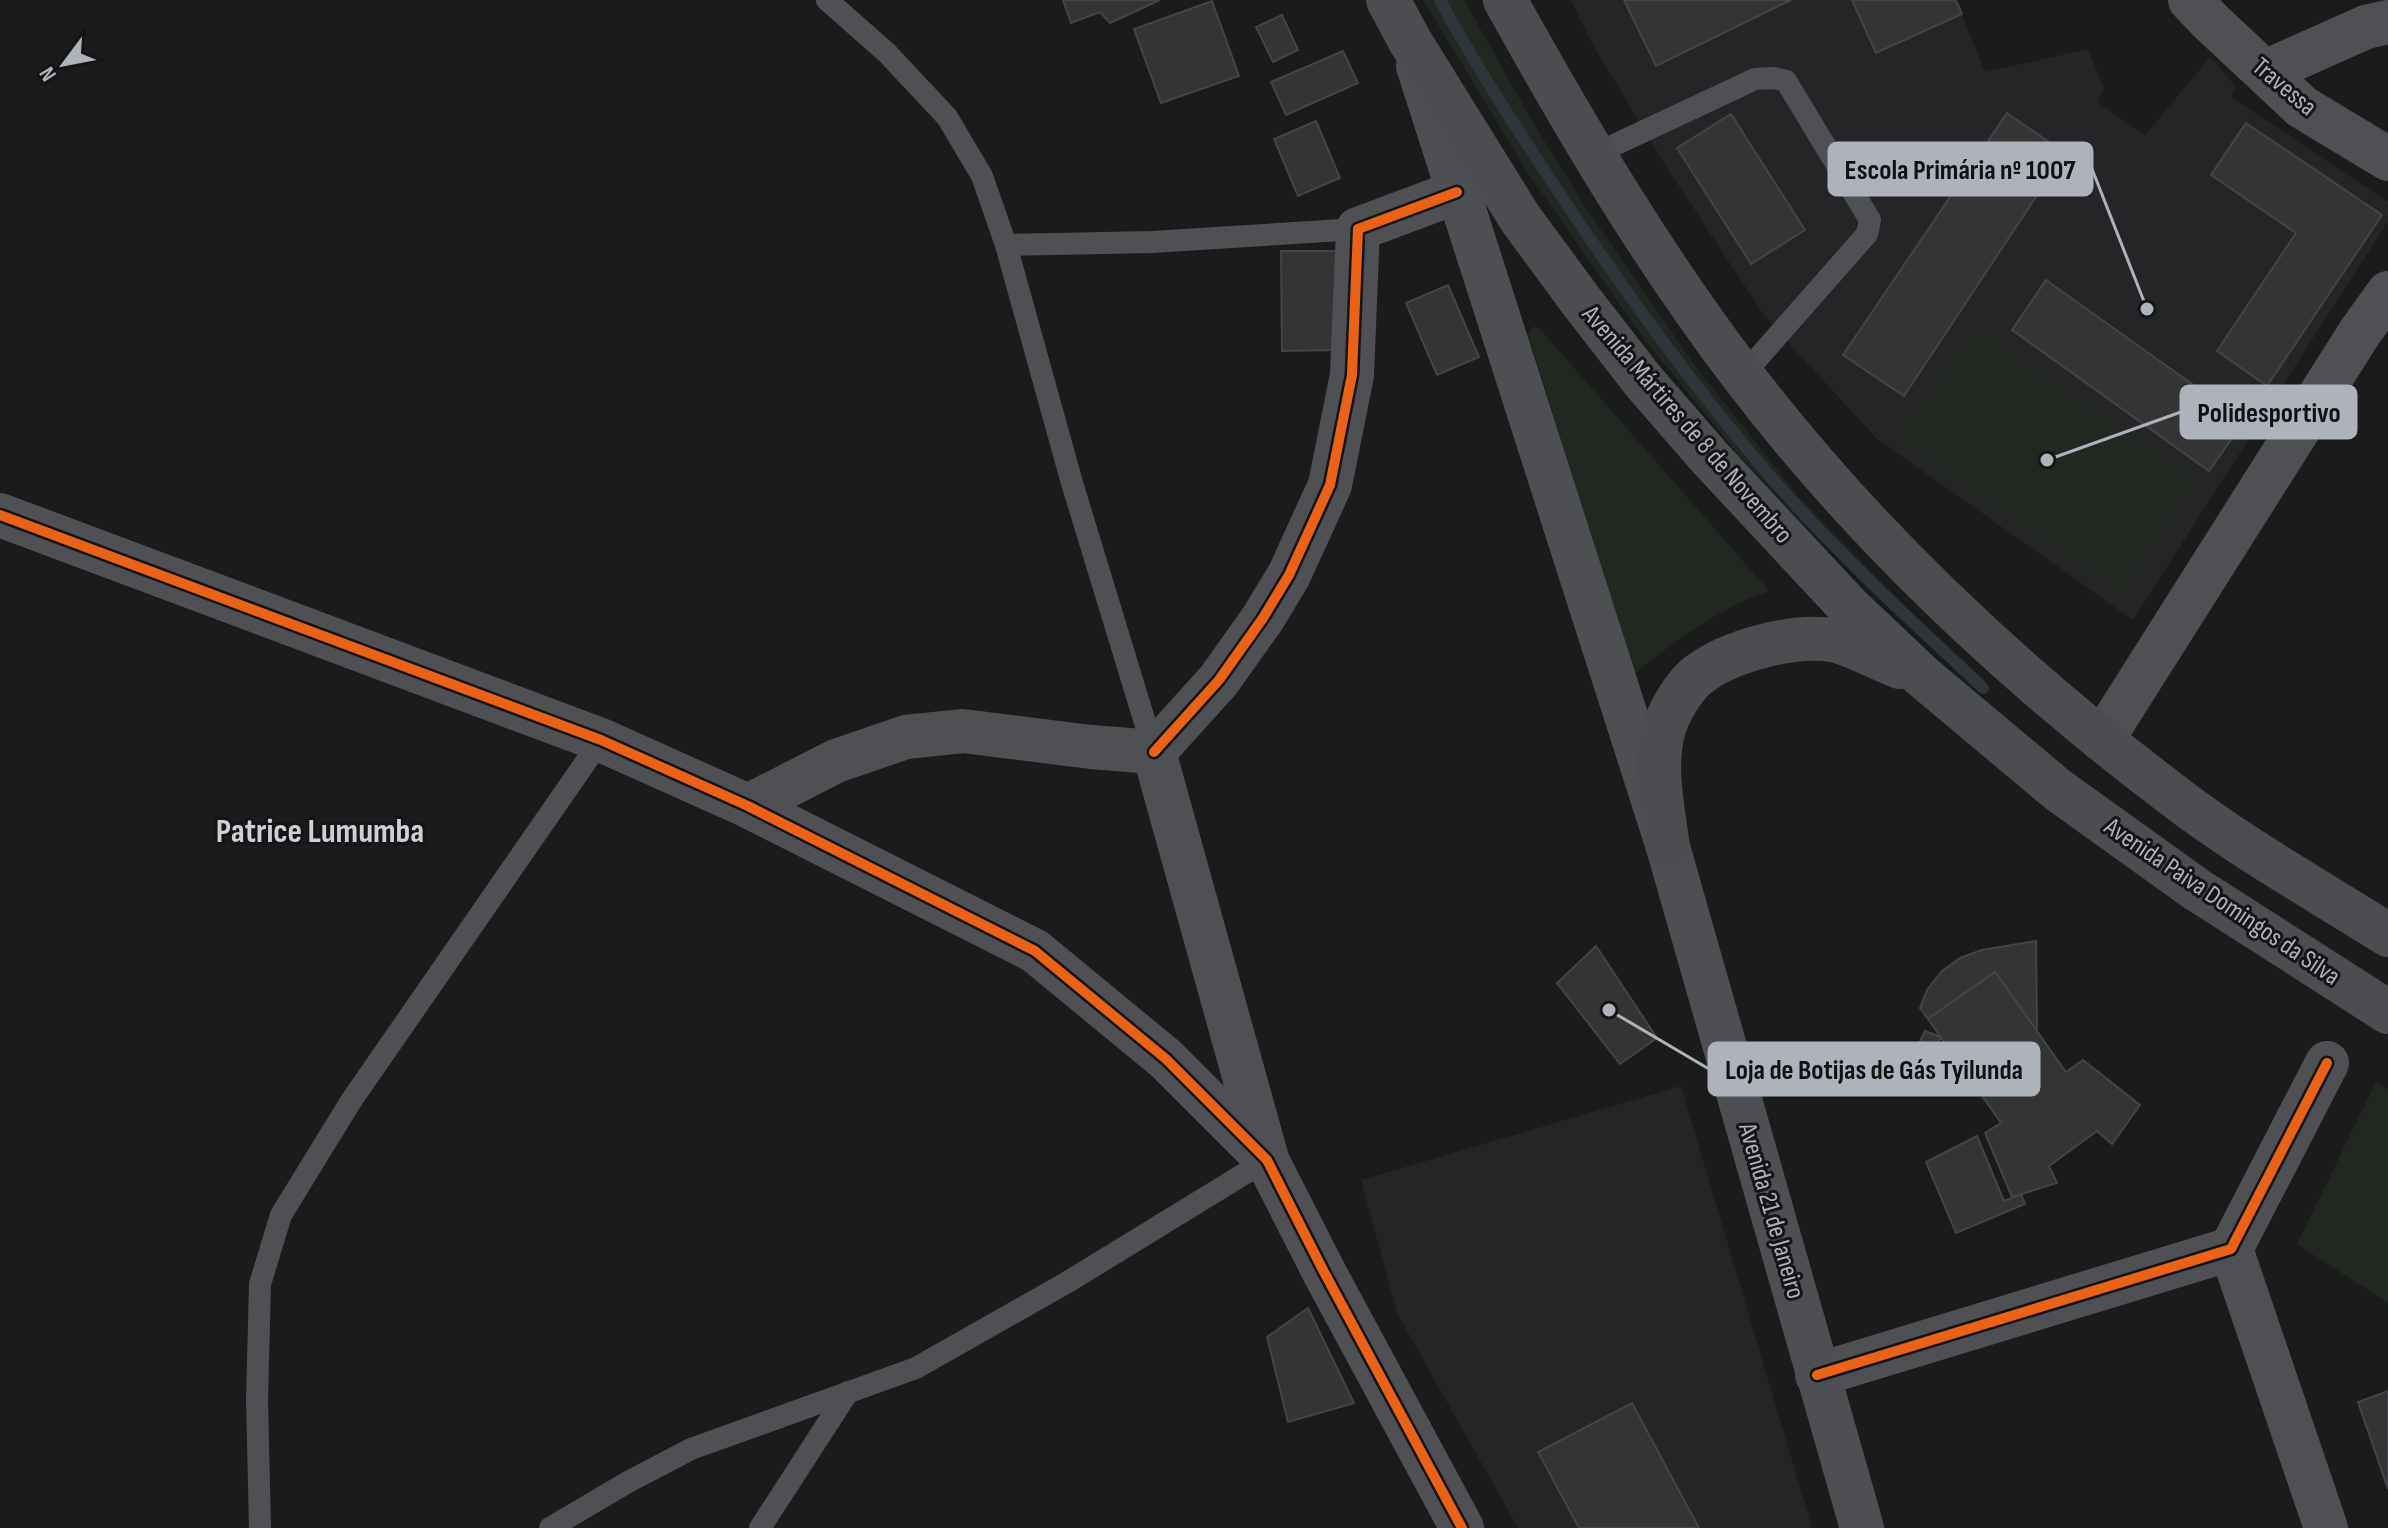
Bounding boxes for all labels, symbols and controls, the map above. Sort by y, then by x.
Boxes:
north arrow [24,24,104,104]
street label: Travessa [2246,51,2322,123]
text: N [34,62,63,86]
callout: Escola Primária nº 1007 [1829,143,2092,195]
text: Escola Primária nº 1007 [1845,154,2076,187]
street label: Avenida Mártires de 8 de Novembro [1575,299,1799,550]
callout: Polidesportivo [2181,386,2356,438]
text: Polidesportivo [2197,397,2341,430]
district label: Patrice Lumumba [216,811,424,852]
street label: Avenida Paiva Domingos da Silva [2097,811,2346,992]
callout: Loja de Botijas de Gás Tyilunda [1709,1043,2039,1095]
text: Loja de Botijas de Gás Tyilunda [1725,1054,2023,1087]
street label: Avenida 21 de Janeiro [1731,1119,1811,1302]

